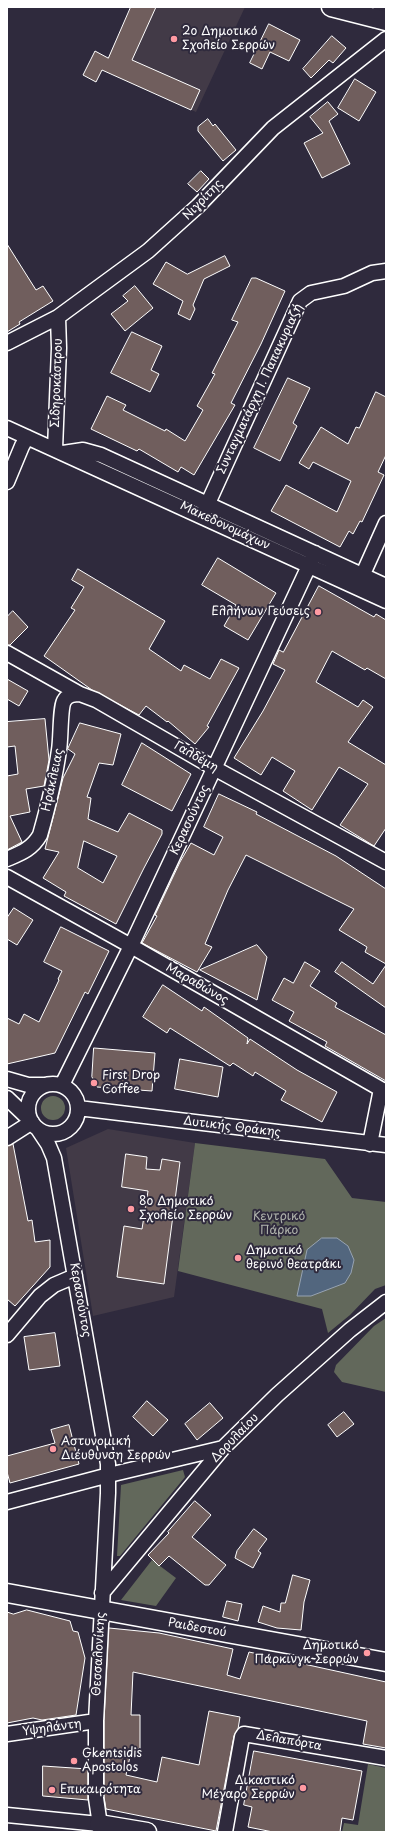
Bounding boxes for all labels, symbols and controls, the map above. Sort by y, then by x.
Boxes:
place label: 2ο Δημοτικό Σχολείο Σερρών [182,25,275,53]
marker: 2ο Δημοτικό Σχολείο Σερρών [169,34,179,44]
street label: Νιγρίτης [180,177,226,223]
street label: Συνταγματάρχη Ι. Παπακυριαζή [214,302,306,476]
street label: Σιδηροκάστρου [48,338,66,428]
street label: Μακεδονομάχων [178,499,272,553]
place label: Ελλήνων Γεύσεις [211,605,310,619]
marker: Ελλήνων Γεύσεις [313,607,323,617]
street label: Γαλδέμη [171,739,221,775]
street label: Ηράκλειας [39,747,67,813]
street label: Κερασούντος [167,783,213,857]
street label: Μαραθώνος [163,960,231,1008]
place label: First Drop Coffee [102,1069,160,1097]
marker: First Drop Coffee [89,1078,99,1088]
street label: Δυτικής Θράκης [182,1114,282,1140]
place label: 8ο Δημοτικό Σχολείο Σερρών [139,1195,232,1223]
marker: 8ο Δημοτικό Σχολείο Σερρών [126,1204,136,1214]
park label: Κεντρικό Πάρκο [253,1210,305,1238]
place label: Δημοτικό θερινό θεατράκι [246,1244,341,1272]
marker: Δημοτικό θερινό θεατράκι [233,1253,243,1263]
street label: Κερασούντος [66,1261,94,1339]
street label: Δορυλαίου [208,1411,262,1465]
place label: Αστυνομική Διέυθυνση Σερρών [61,1435,171,1463]
marker: Αστυνομική Διέυθυνση Σερρών [48,1444,58,1454]
street label: Θεσσαλονίκης [90,1612,108,1696]
street label: Ραιδεστού [166,1616,228,1640]
place label: Δημοτικό Πάρκινγκ Σερρών [254,1639,359,1667]
marker: Δημοτικό Πάρκινγκ Σερρών [362,1648,372,1658]
street label: Υψηλάντη [22,1717,82,1739]
street label: Δελαπόρτα [255,1728,323,1754]
place label: Gkentsidis Apostolos [82,1747,142,1775]
marker: Gkentsidis Apostolos [69,1756,79,1766]
place label: Δικαστικό Μέγαρο Σερρών [201,1774,295,1802]
place label: Επικαιρότητα [60,1783,141,1797]
marker: Δικαστικό Μέγαρο Σερρών [298,1783,308,1793]
marker: Επικαιρότητα [47,1785,57,1795]

